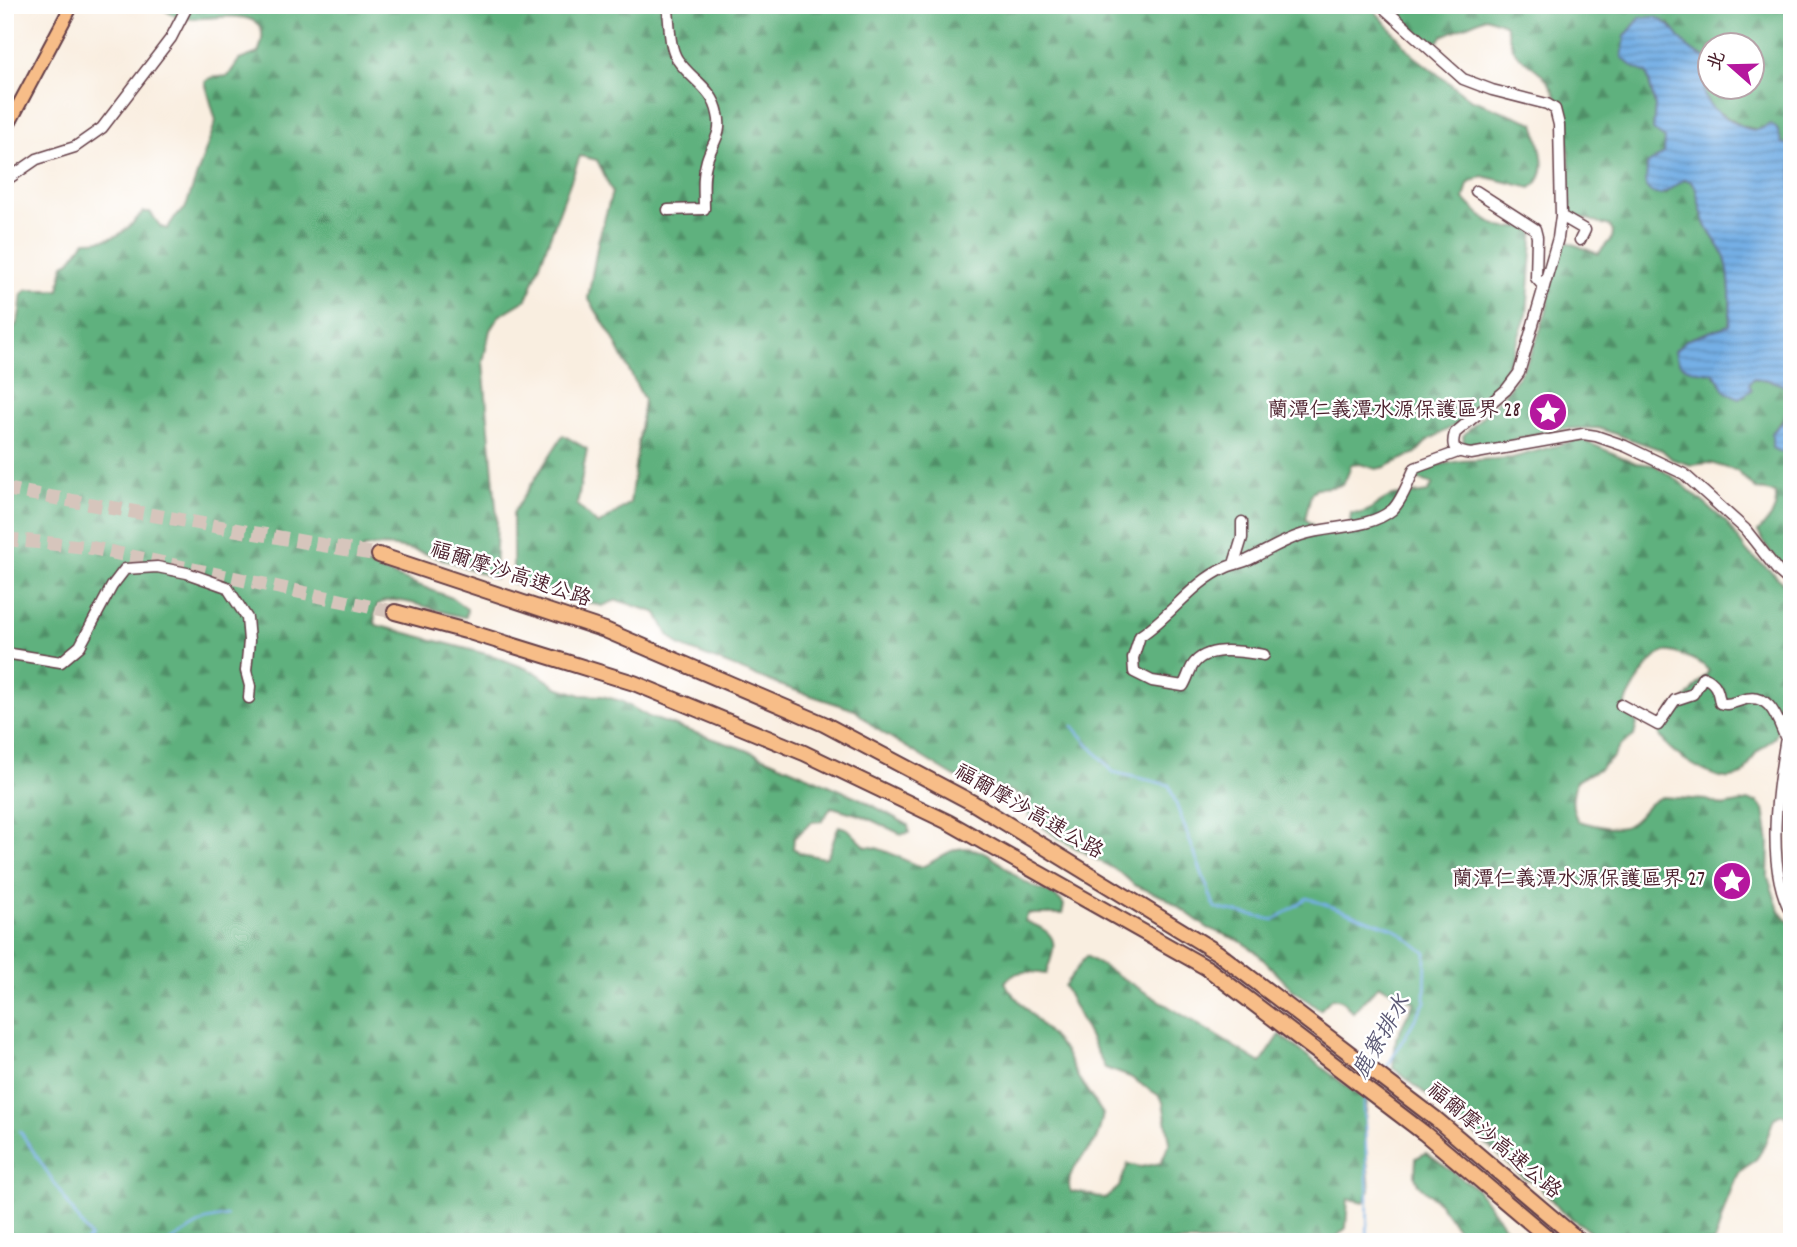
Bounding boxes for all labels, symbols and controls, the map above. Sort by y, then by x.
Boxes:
north arrow [1696,32,1766,102]
text: 北 [1702,48,1734,75]
place icon: 蘭潭仁義潭水源保護區界 28 [1527,391,1569,433]
place label: 蘭潭仁義潭水源保護區界 28 [1268,397,1521,427]
street label: 福爾摩沙高速公路 [425,536,595,616]
street label: 福爾摩沙高速公路 [948,758,1108,868]
place icon: 蘭潭仁義潭水源保護區界 27 [1711,860,1753,902]
place label: 蘭潭仁義潭水源保護區界 27 [1452,866,1705,896]
water label: 鹿寮排水 [1346,989,1421,1086]
street label: 福爾摩沙高速公路 [1419,1077,1567,1207]

